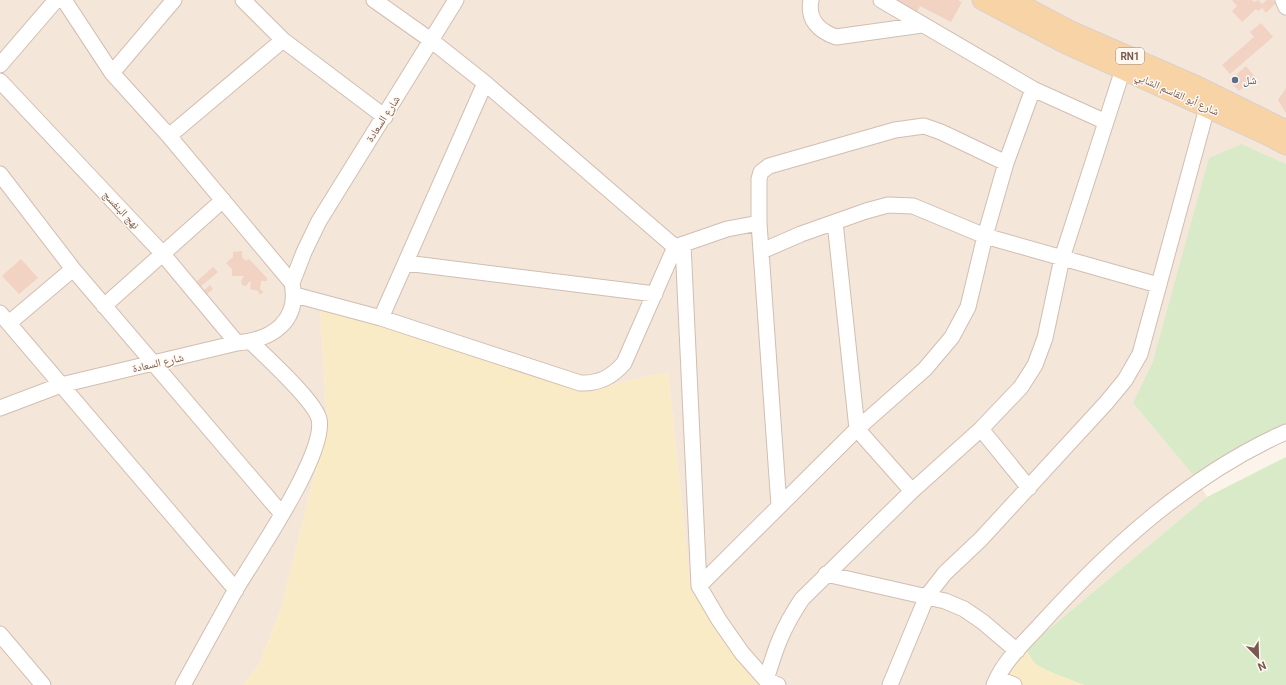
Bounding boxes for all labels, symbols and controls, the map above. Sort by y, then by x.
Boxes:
road number: RN1 [1116,48,1144,64]
street label: شارع أبو القاسم الشابي [1132,69,1221,120]
place label: شل [1243,74,1257,87]
marker: شل [1230,75,1240,85]
street label: شارع السعادة [363,94,403,144]
street label: نهج البنفسج [100,188,142,232]
street label: شارع السعادة [131,351,185,375]
north arrow [1238,637,1278,677]
text: N [1255,658,1268,673]

